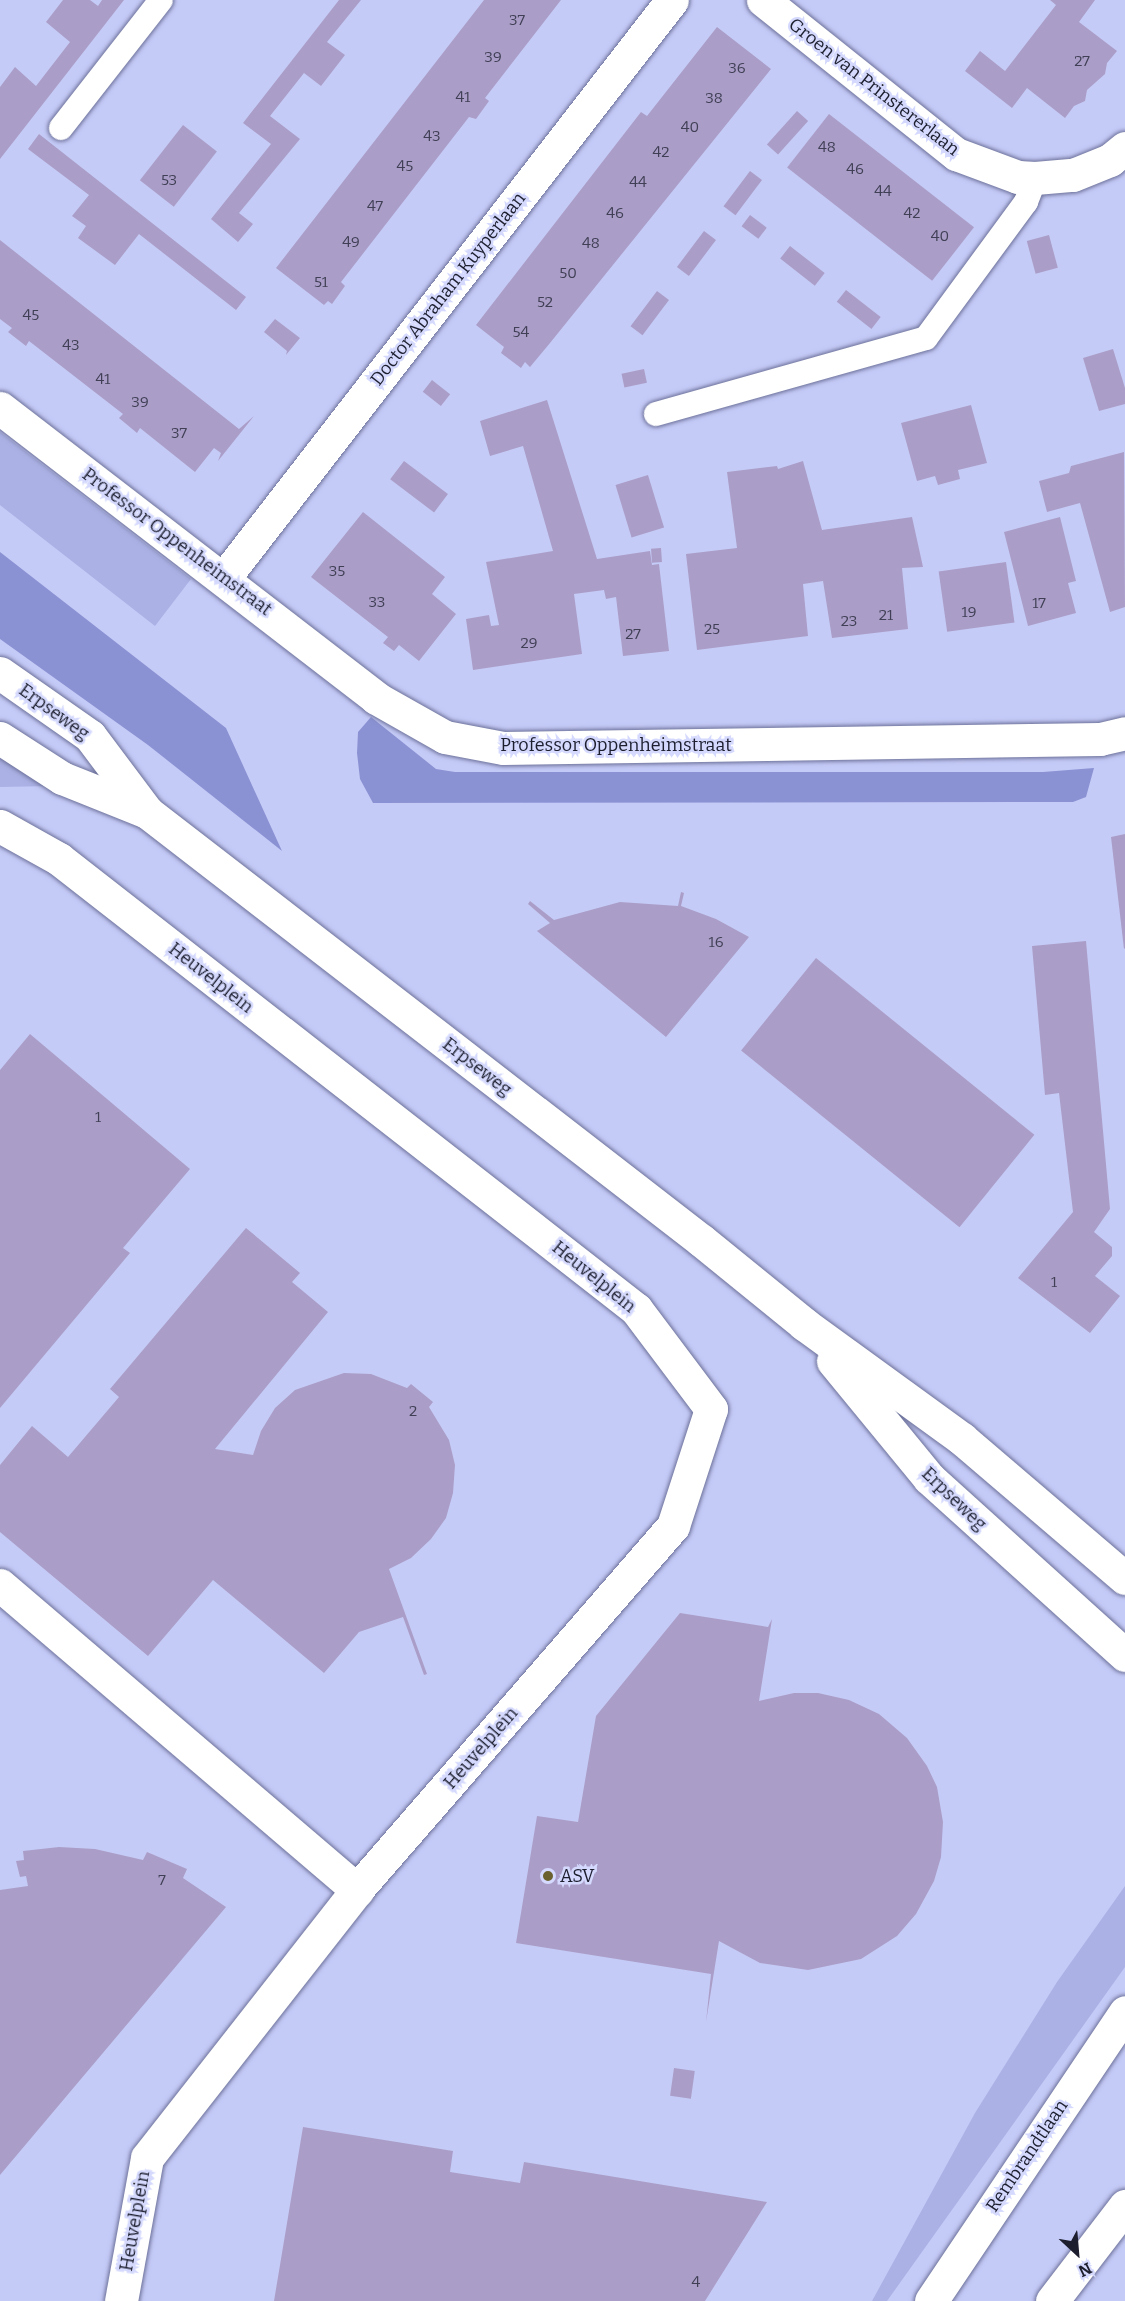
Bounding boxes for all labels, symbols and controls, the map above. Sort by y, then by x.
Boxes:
house number: 37 [509,12,525,30]
street label: Groen van Prinstererlaan [784,14,964,160]
house number: 39 [484,49,502,67]
house number: 27 [1074,53,1090,71]
house number: 36 [728,60,746,78]
house number: 41 [456,89,470,107]
house number: 38 [705,90,723,108]
house number: 40 [681,119,699,137]
house number: 43 [423,128,441,146]
house number: 48 [818,139,836,157]
house number: 42 [653,144,669,162]
house number: 45 [397,158,413,176]
house number: 46 [846,161,864,179]
house number: 53 [161,172,177,190]
house number: 44 [629,174,647,192]
house number: 44 [874,183,892,201]
street label: Doctor Abraham Kuyperlaan [366,188,530,390]
house number: 47 [367,198,383,216]
house number: 46 [606,205,624,223]
house number: 42 [904,205,920,223]
house number: 40 [931,228,949,246]
house number: 49 [342,234,360,252]
house number: 48 [582,235,600,253]
house number: 50 [559,265,577,283]
house number: 51 [314,274,328,292]
house number: 52 [537,294,553,312]
house number: 45 [23,307,39,325]
house number: 54 [513,324,529,342]
house number: 43 [62,337,80,355]
house number: 41 [96,371,110,389]
house number: 39 [131,394,149,412]
house number: 37 [171,425,187,443]
street label: Professor Oppenheimstraat [78,464,276,620]
house number: 35 [329,563,345,581]
house number: 33 [369,594,385,612]
house number: 17 [1032,595,1046,613]
house number: 19 [962,604,976,622]
house number: 21 [879,607,893,625]
house number: 23 [841,613,857,631]
house number: 25 [704,621,720,639]
house number: 27 [625,626,641,644]
house number: 29 [521,635,537,653]
street label: Erpseweg [15,679,93,745]
street label: Professor Oppenheimstraat [500,734,732,756]
house number: 16 [709,934,723,952]
street label: Heuvelplein [164,938,258,1018]
street label: Erpseweg [438,1033,516,1101]
house number: 1 [95,1109,101,1127]
street label: Heuvelplein [548,1237,640,1317]
house number: 1 [1051,1274,1057,1292]
house number: 2 [409,1403,417,1421]
street label: Erpseweg [917,1463,991,1535]
street label: Heuvelplein [440,1703,522,1793]
place label: ASV [560,1865,595,1887]
marker: ASV [541,1869,555,1883]
house number: 7 [158,1872,166,1890]
street label: Rembrandtlaan [982,2096,1072,2216]
street label: Heuvelplein [116,2169,154,2273]
north arrow [1047,2223,1107,2283]
text: N [1075,2258,1095,2281]
house number: 4 [692,2274,700,2292]

